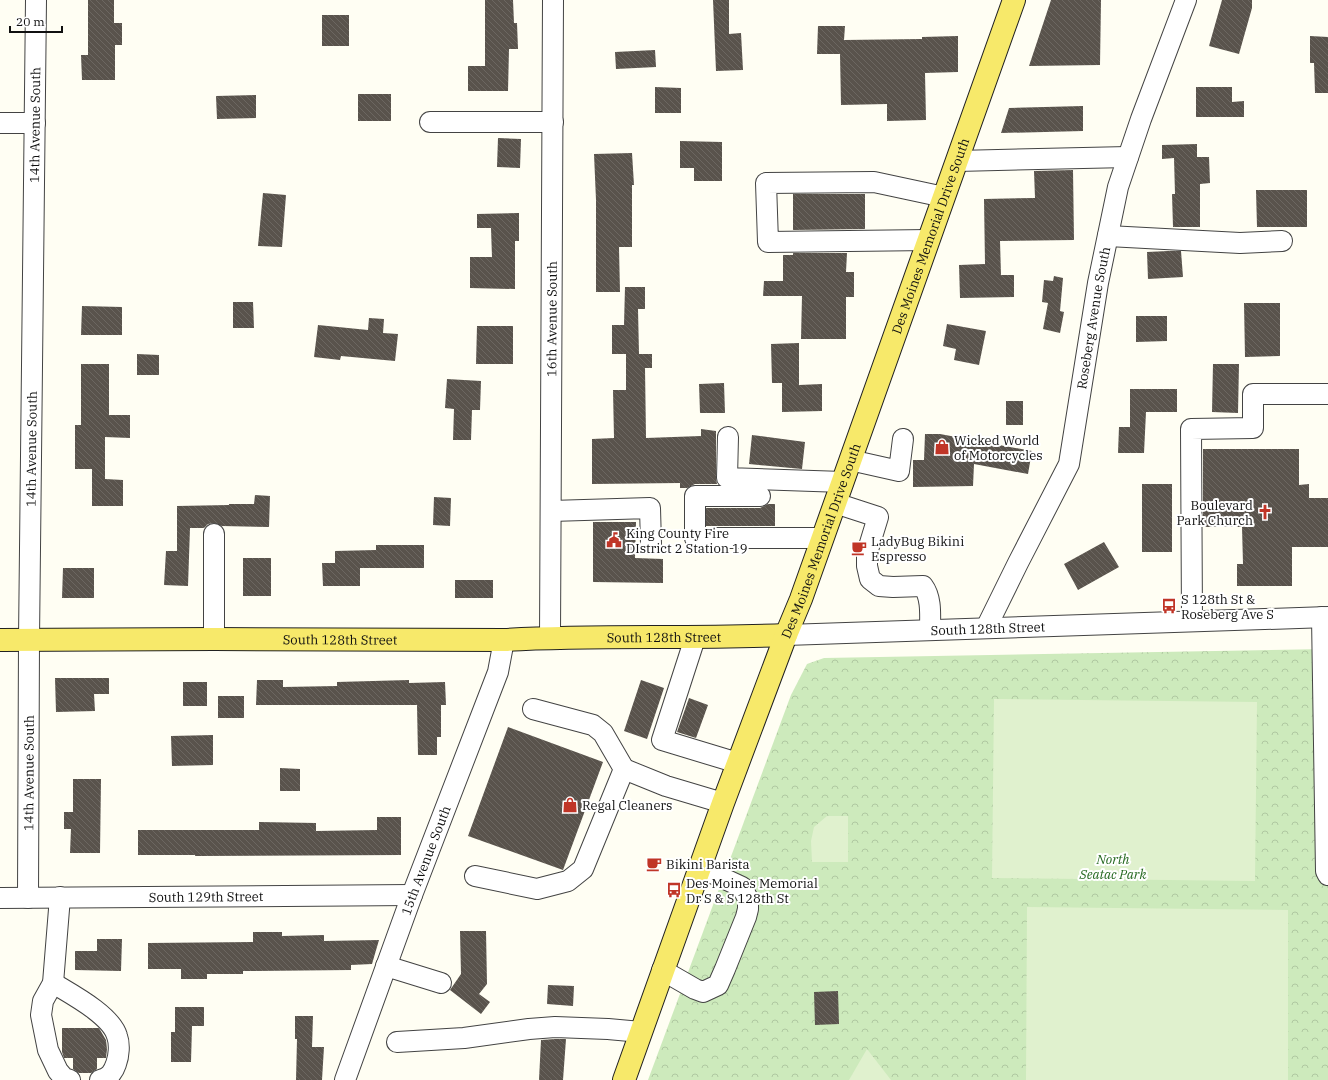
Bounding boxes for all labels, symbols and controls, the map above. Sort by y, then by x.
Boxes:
scale bar [10,8,62,34]
text: 20 m [16,14,45,29]
street label: 14th Avenue South [26,67,44,183]
street label: Des Moines Memorial Drive South [888,136,973,336]
street label: Roseberg Avenue South [1073,245,1114,390]
street label: 16th Avenue South [543,261,561,377]
street label: 14th Avenue South [22,391,41,507]
place label: Wicked World of Motorcycles [954,432,1043,464]
shop icon: Wicked World of Motorcycles [933,438,951,456]
street label: Des Moines Memorial Drive South [777,441,865,641]
place label: Boulevard Park Church [1176,497,1253,529]
church icon: Boulevard Park Church [1256,503,1274,521]
place label: King County Fire DIstrict 2 Station 19 [626,525,748,557]
public building icon: King County Fire DIstrict 2 Station 19 [605,531,623,549]
place label: LadyBug Bikini Espresso [871,533,964,565]
cafe icon: LadyBug Bikini Espresso [850,539,868,557]
place label: S 128th St & Roseberg Ave S [1181,591,1274,623]
bus stop icon: S 128th St & Roseberg Ave S [1160,597,1178,615]
street label: South 128th Street [930,618,1046,639]
street label: South 128th Street [607,629,722,646]
street label: South 128th Street [283,631,398,649]
street label: 14th Avenue South [20,715,38,831]
shop icon: Regal Cleaners [561,796,579,814]
place label: Regal Cleaners [582,797,672,814]
street label: 15th Avenue South [397,803,455,918]
park label: North Seatac Park [1079,851,1147,883]
cafe icon: Bikini Barista [645,855,663,873]
place label: Bikini Barista [666,856,750,873]
place label: Des Moines Memorial Dr S & S 128th St [686,875,818,907]
bus stop icon: Des Moines Memorial Dr S & S 128th St [665,881,683,899]
street label: South 129th Street [149,888,264,906]

